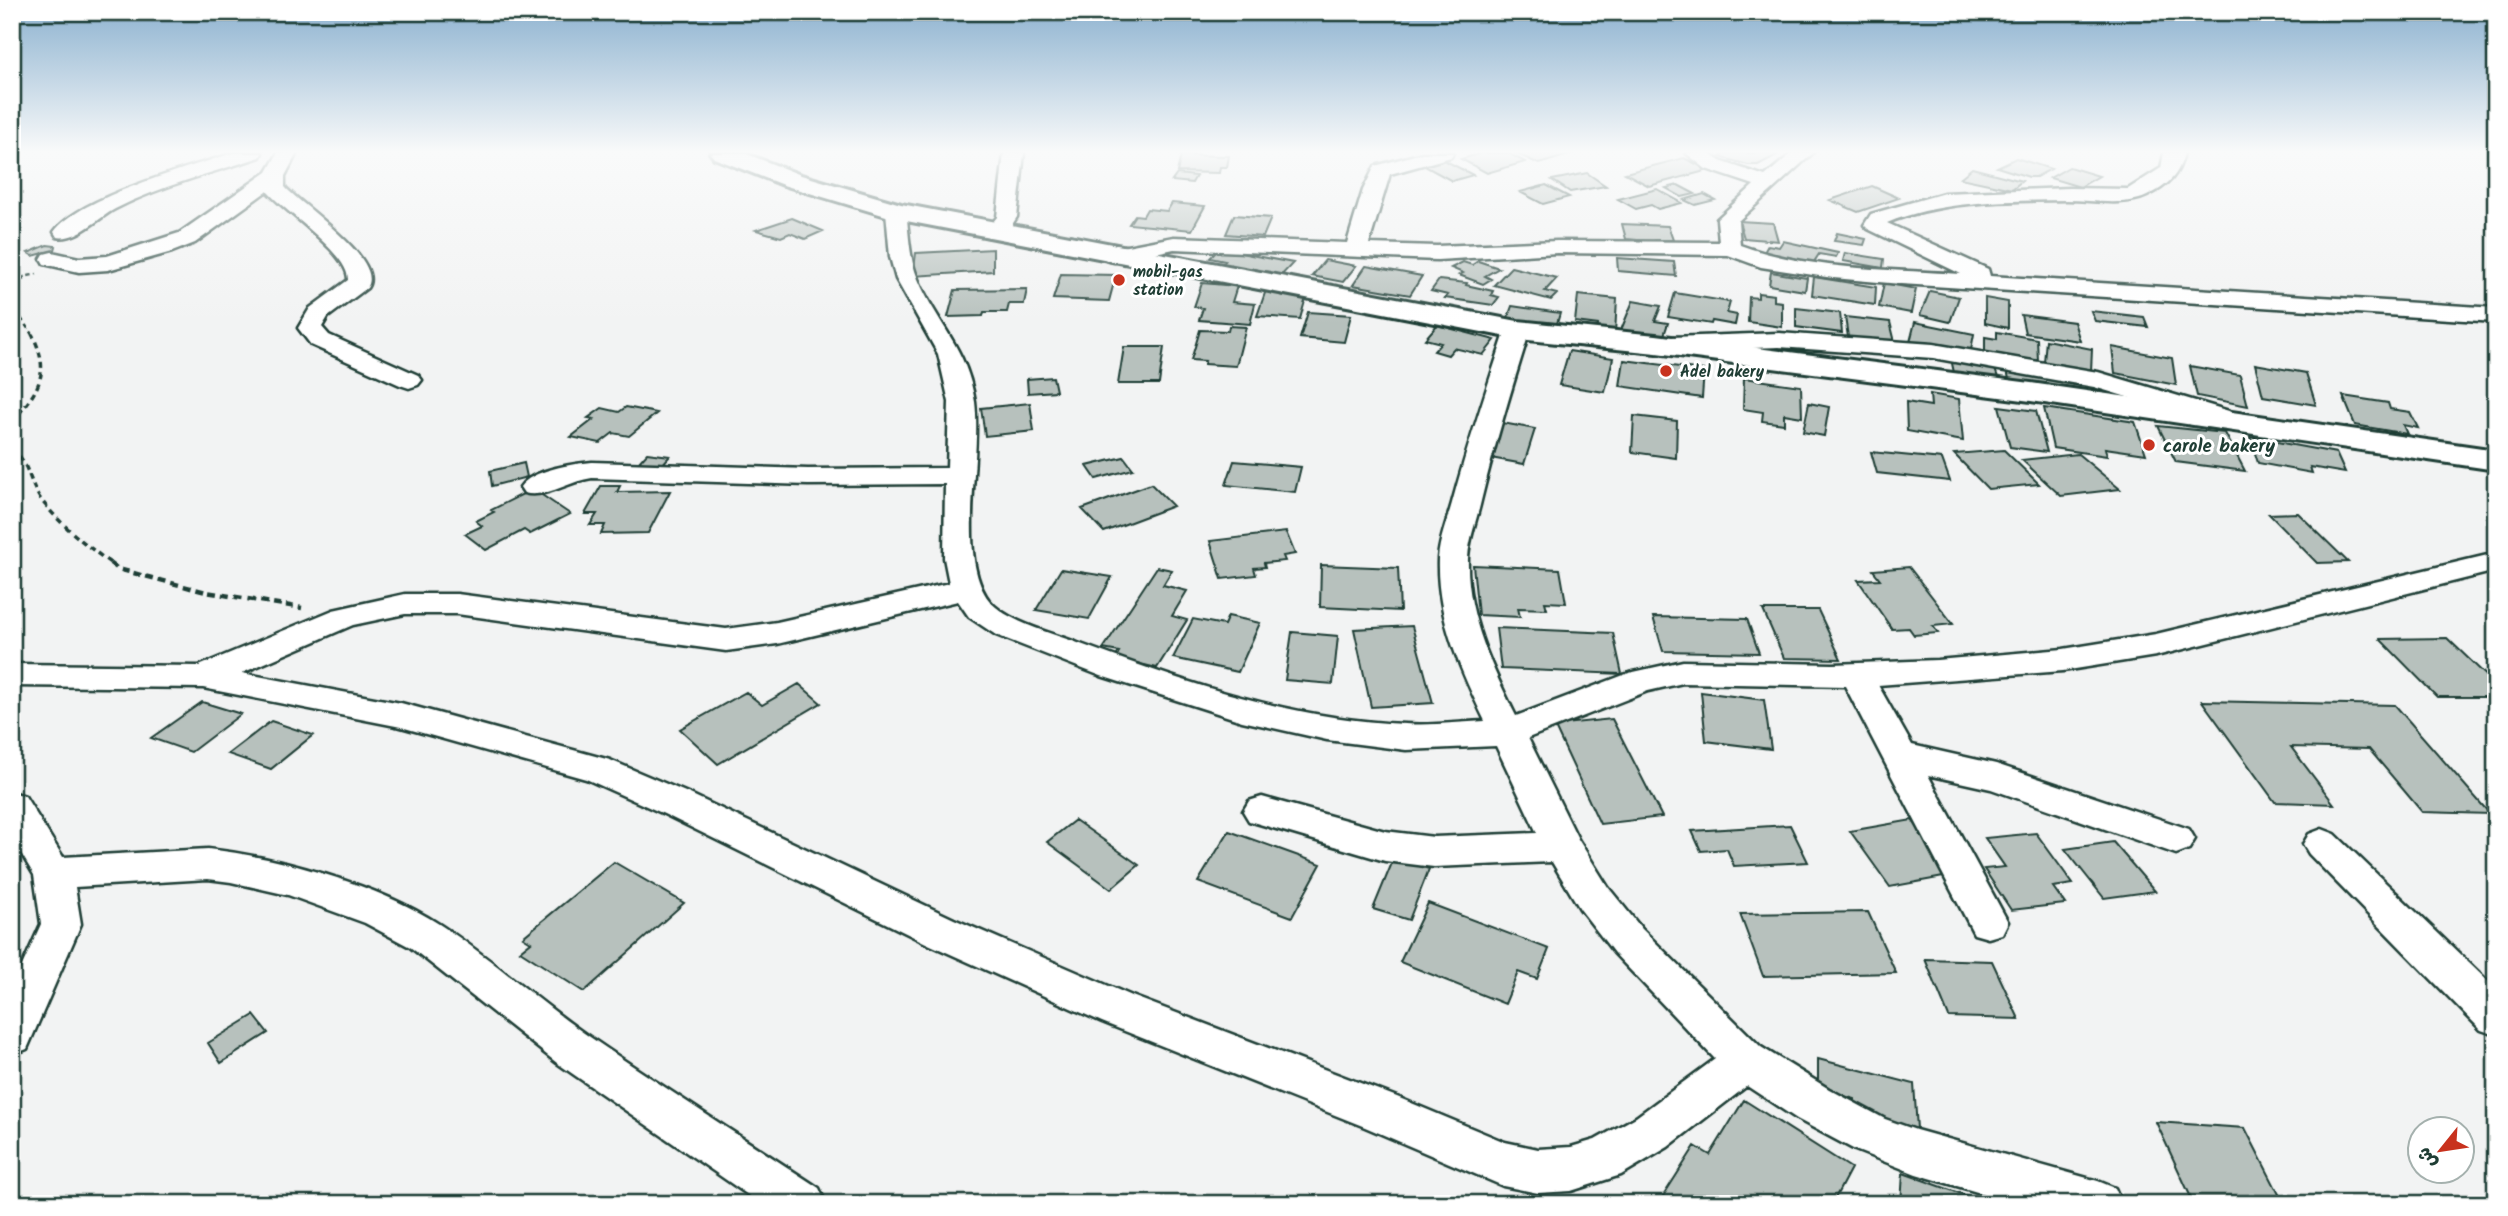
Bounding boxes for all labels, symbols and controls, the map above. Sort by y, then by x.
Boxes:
place label: mobil-gas station [1133,260,1203,303]
marker: mobil-gas station [1111,272,1127,288]
place label: Adel bakery [1680,360,1765,385]
marker: Adel bakery [1658,363,1674,379]
place label: carole bakery [2163,432,2275,462]
marker: carole bakery [2141,437,2157,453]
north arrow [2406,1114,2476,1184]
text: ش [2410,1141,2446,1174]

